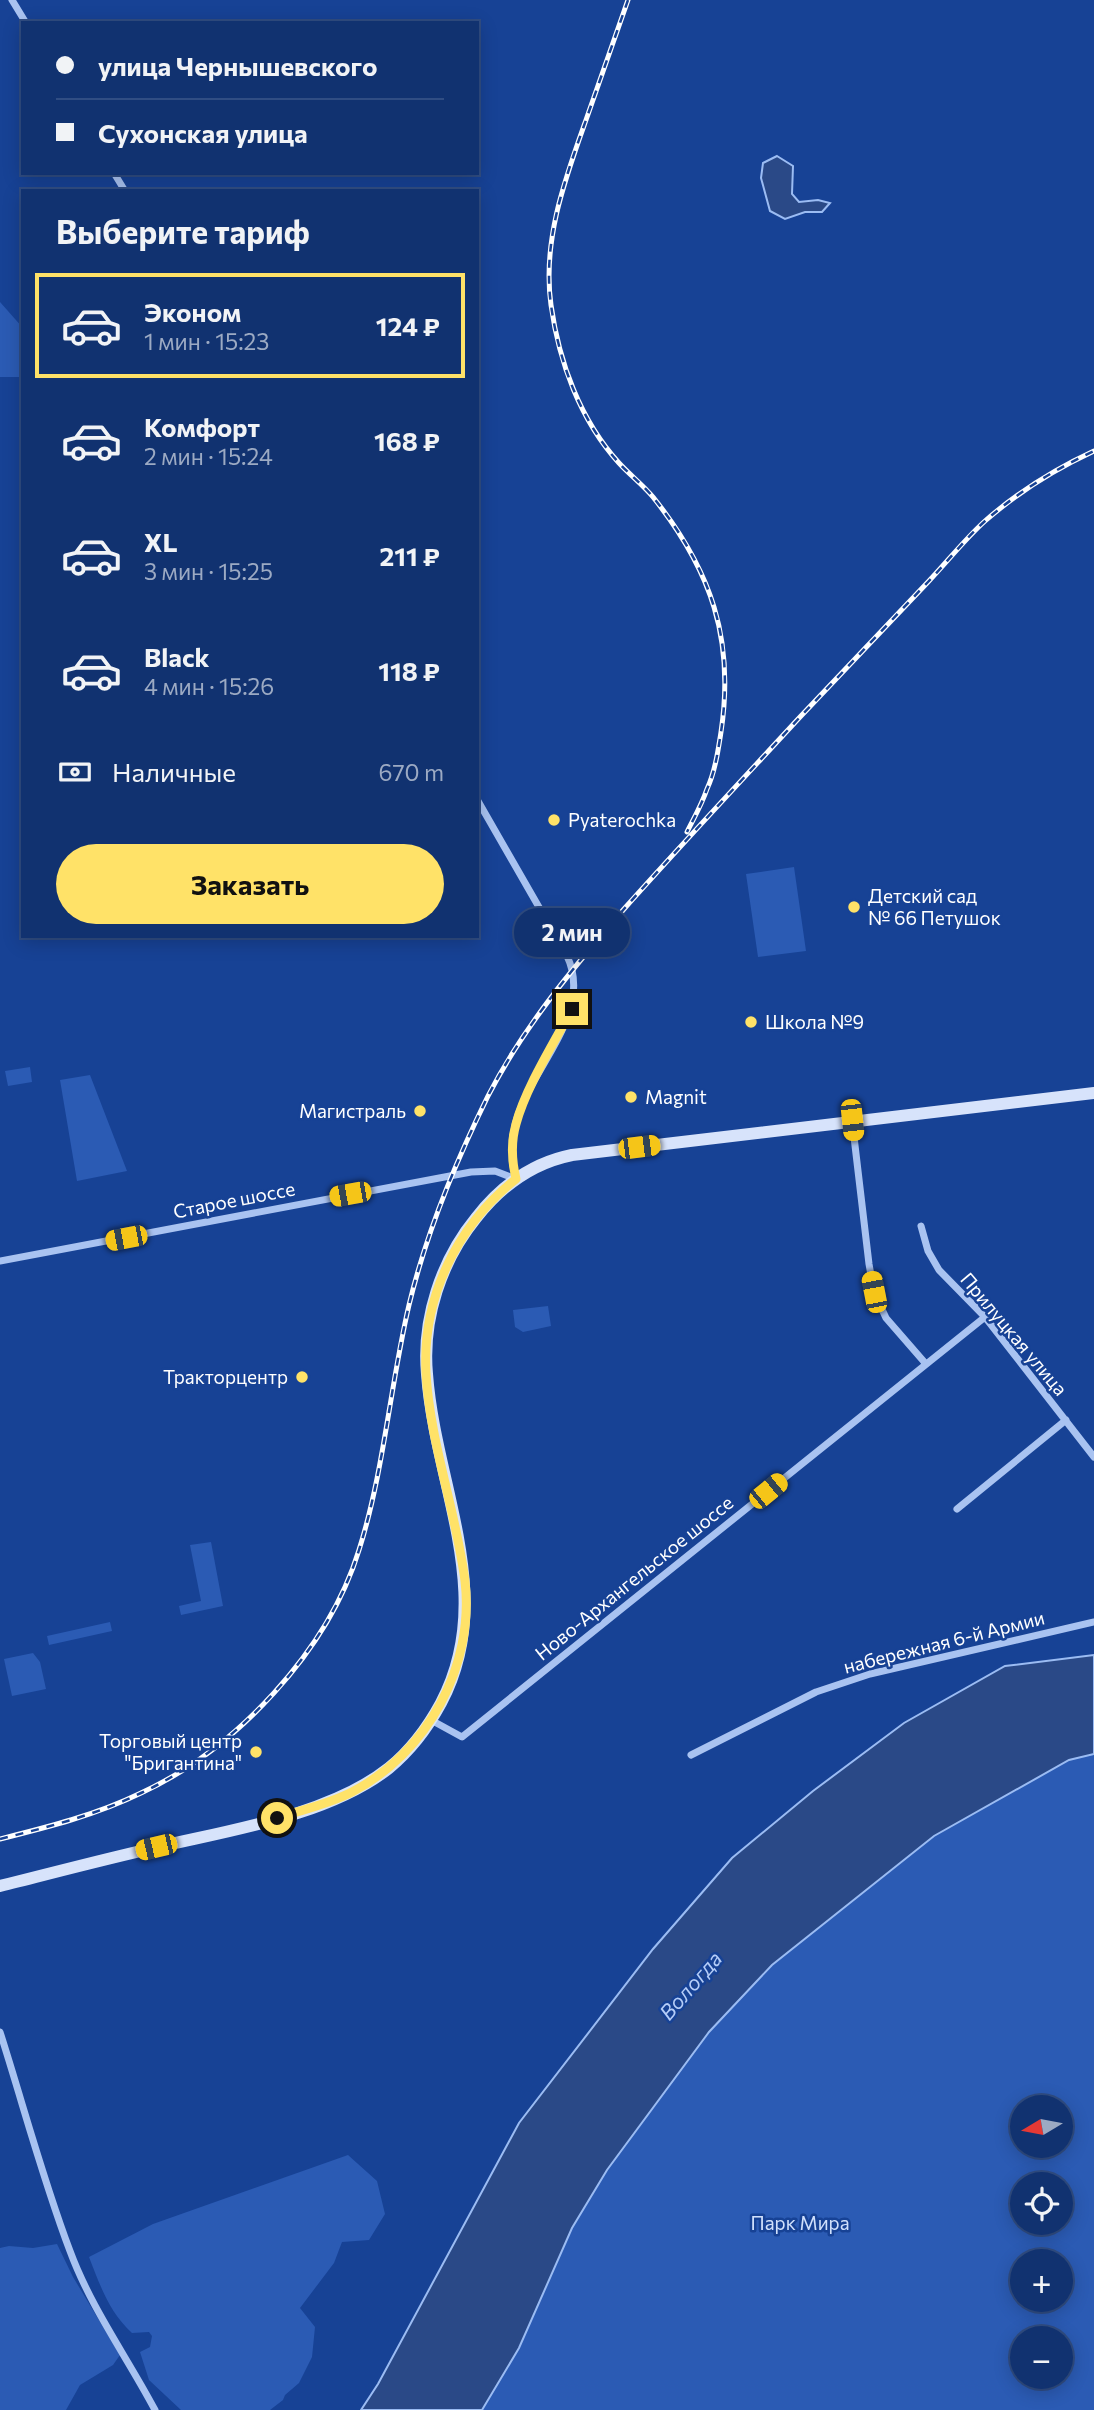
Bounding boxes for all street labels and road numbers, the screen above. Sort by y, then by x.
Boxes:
street label: Старое шоссе [171,1176,297,1223]
street label: Прилуцкая улица [956,1267,1073,1400]
street label: Ново-Архангельское шоссе [530,1491,737,1665]
street label: набережная 6-й Армии [841,1605,1047,1678]

